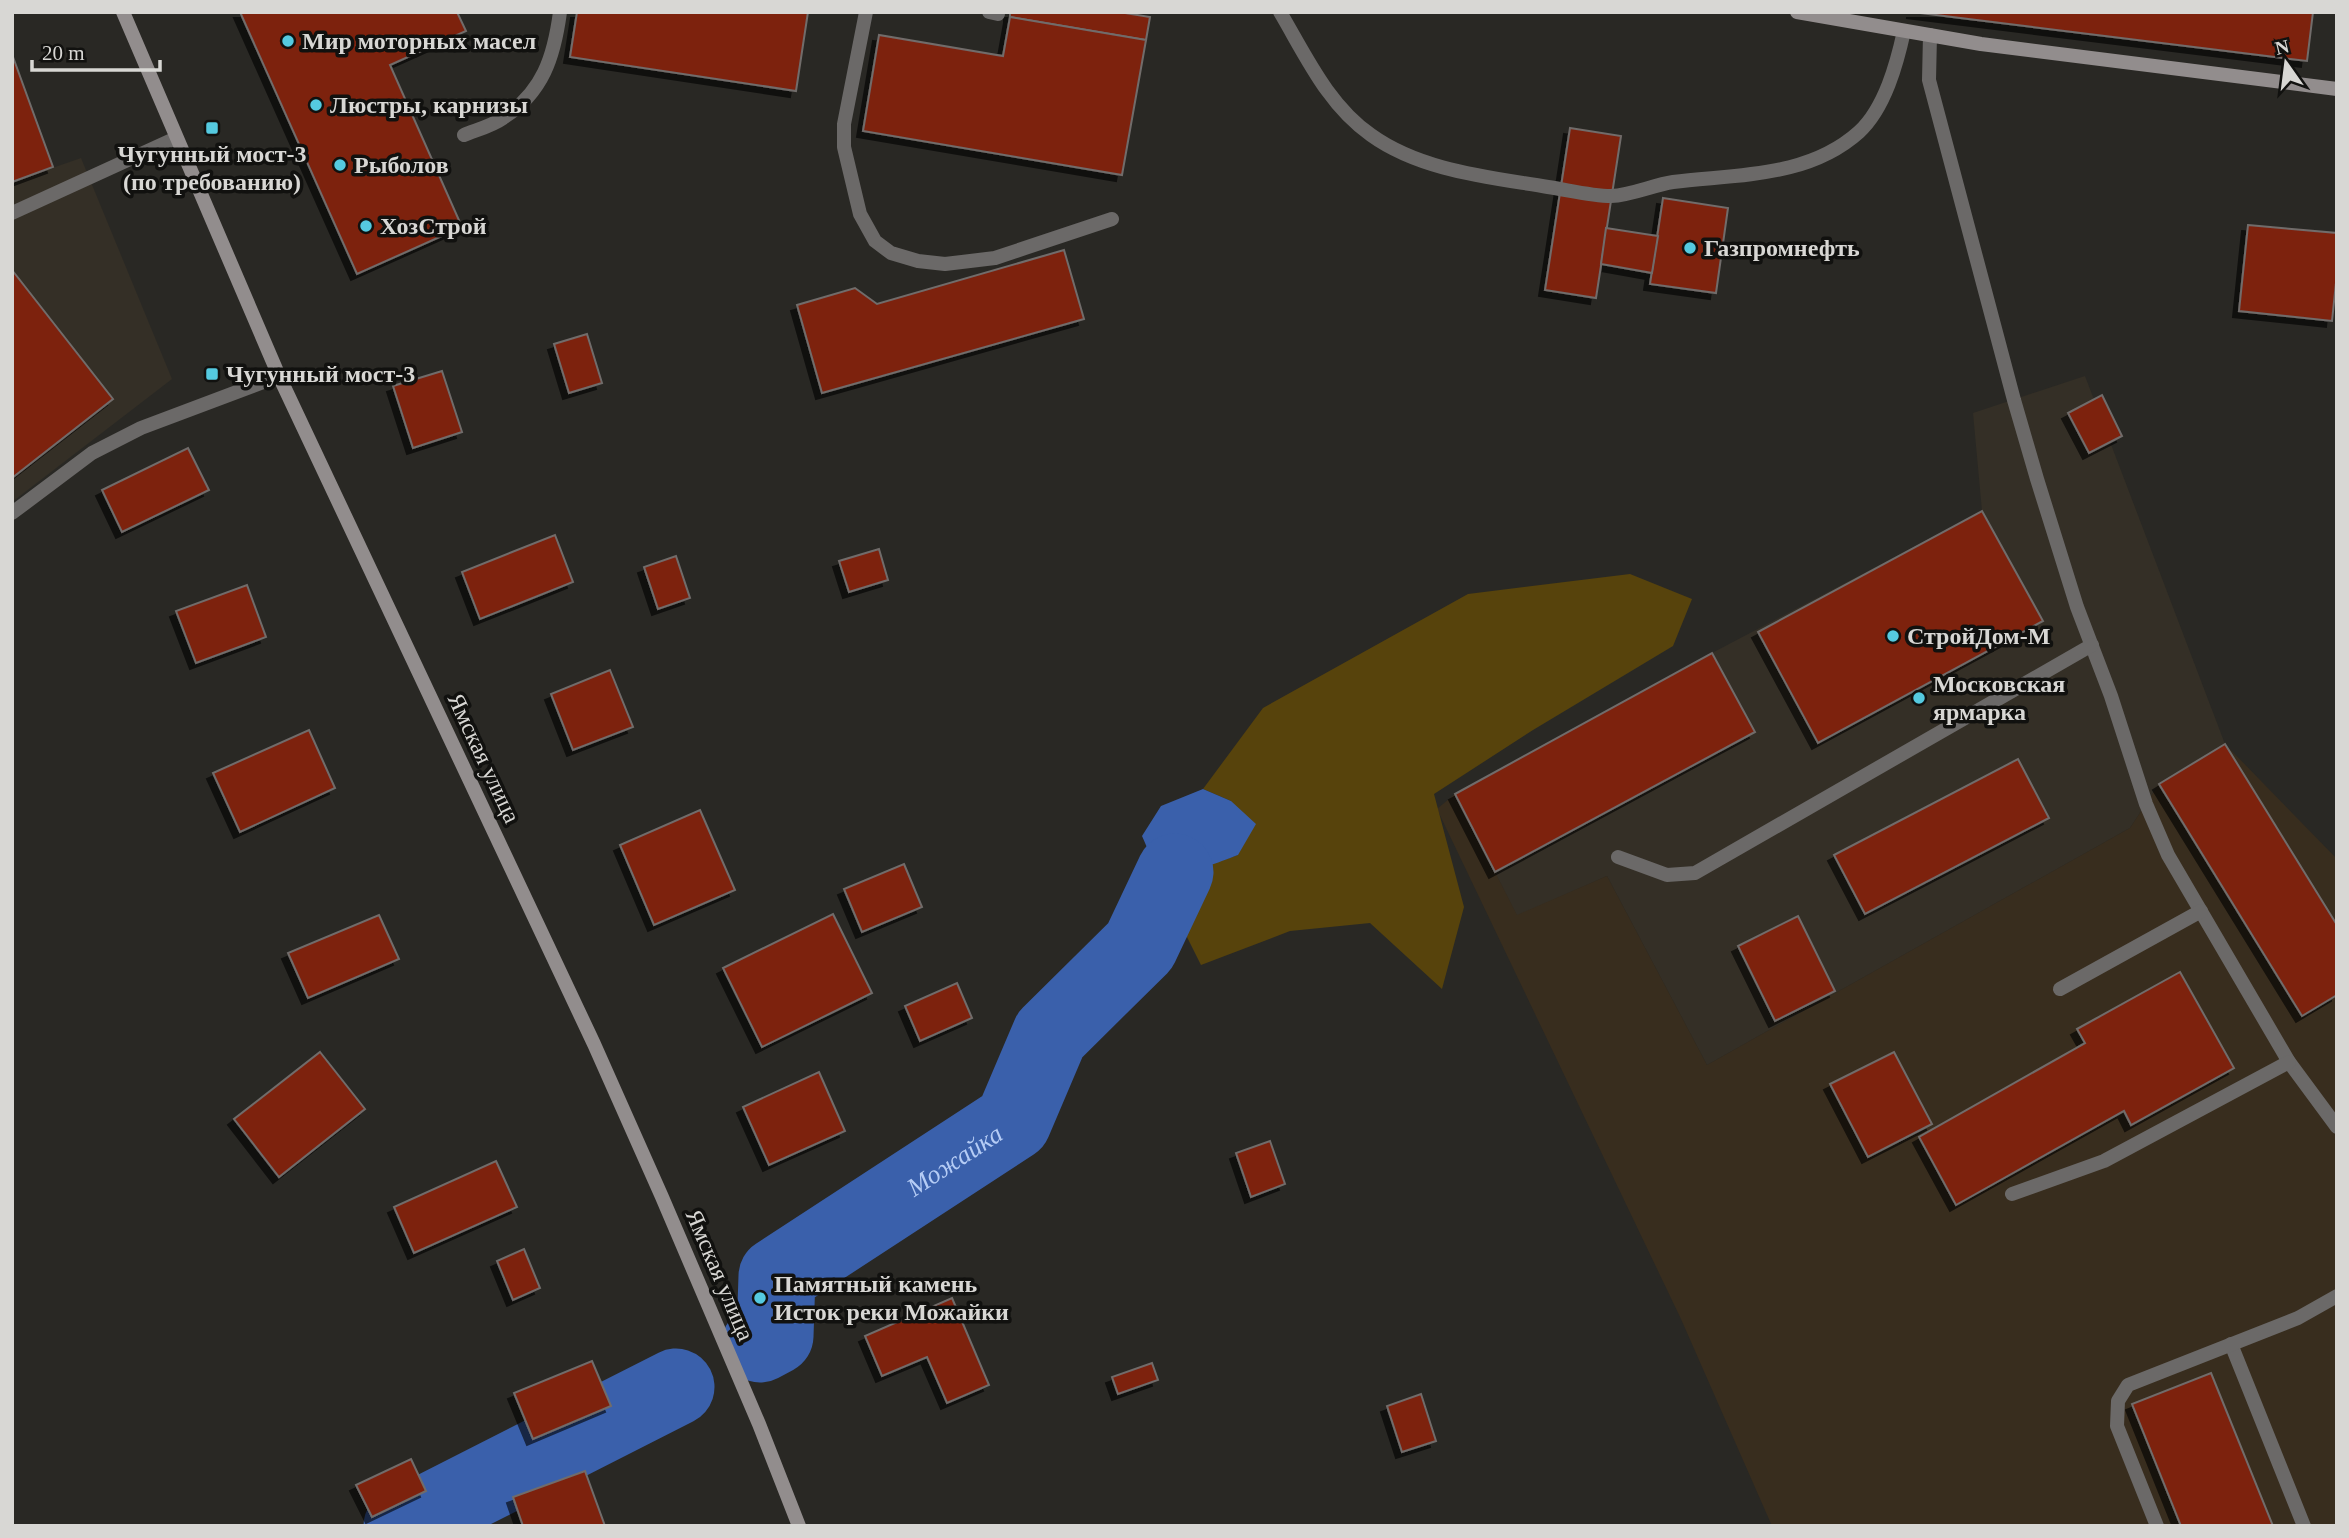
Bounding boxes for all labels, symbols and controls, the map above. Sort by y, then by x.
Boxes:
scale bar [32,28,159,72]
place label: Мир моторных масел [302,28,536,54]
north arrow [2251,28,2321,98]
marker: Мир моторных масел [280,33,296,49]
text: N [2273,35,2291,59]
text: 20 m [42,41,85,65]
place label: Люстры, карнизы [330,92,528,118]
marker: Люстры, карнизы [308,97,324,113]
marker: Чугунный мост-3 (по требованию) [204,120,220,136]
place label: Чугунный мост-3 (по требованию) [117,141,307,195]
place label: Рыболов [354,152,449,178]
marker: Рыболов [332,157,348,173]
place label: ХозСтрой [380,213,487,239]
marker: ХозСтрой [358,218,374,234]
place label: Газпромнефть [1704,235,1860,261]
marker: Газпромнефть [1682,240,1698,256]
place label: Чугунный мост-3 [226,361,415,387]
marker: Чугунный мост-3 [204,366,220,382]
place label: СтройДом-М [1907,623,2050,649]
marker: СтройДом-М [1885,628,1901,644]
place label: Московская ярмарка [1933,671,2065,725]
street label: Ямская улица [443,689,526,827]
marker: Московская ярмарка [1911,690,1927,706]
water label: Можайка [901,1119,1008,1202]
street label: Ямская улица [681,1205,759,1345]
place label: Памятный камень Исток реки Можайки [774,1271,1009,1325]
marker: Памятный камень Исток реки Можайки [752,1290,768,1306]

